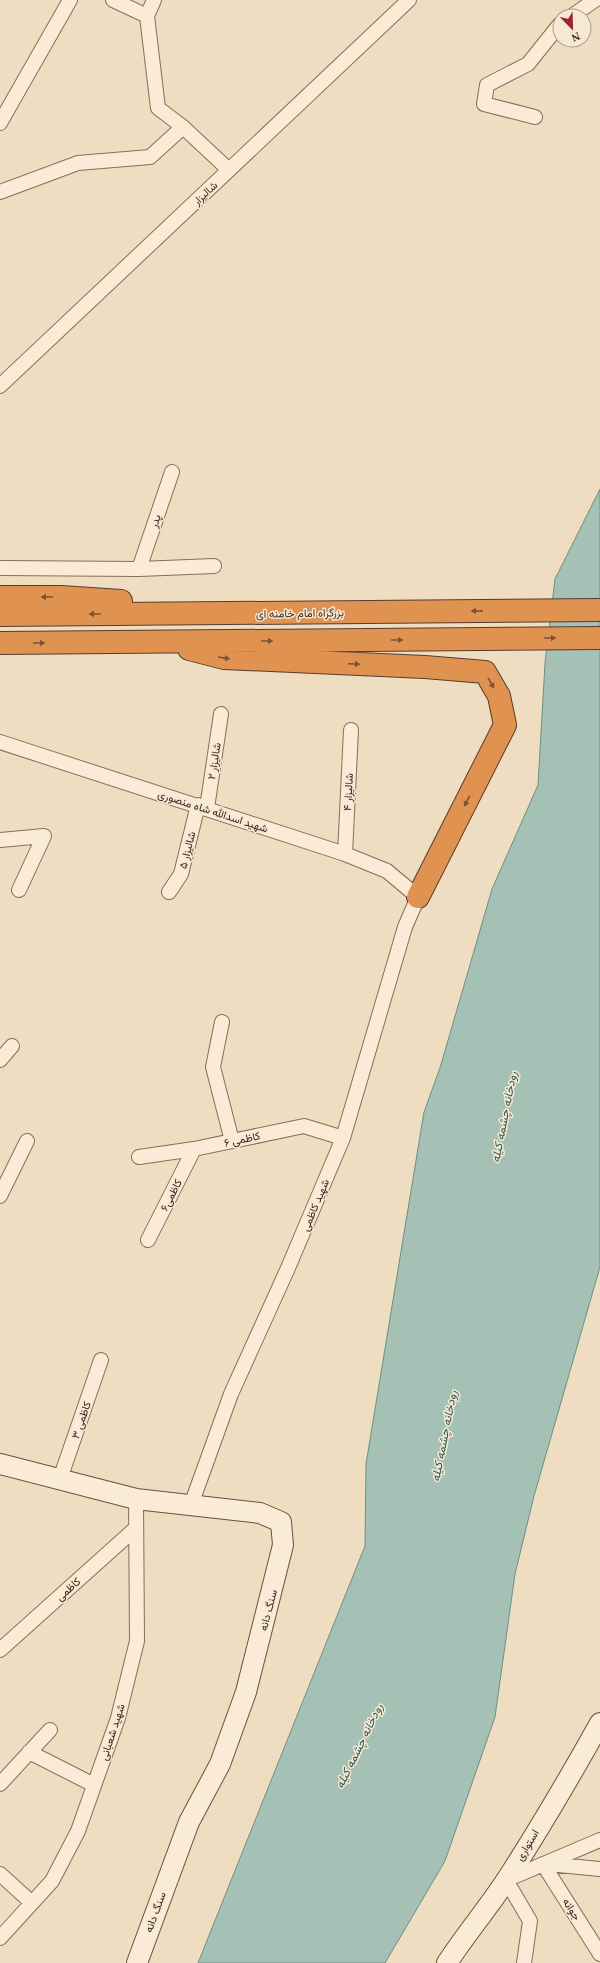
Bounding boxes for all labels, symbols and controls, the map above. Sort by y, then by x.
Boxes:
north arrow [552,8,592,48]
text: N [570,30,582,44]
street label: شالیزار [190,179,221,209]
street label: پدر [147,513,165,531]
one-way arrow [40,594,53,600]
street label: بزرگراه امام خامنه ای [256,606,344,622]
one-way arrow [470,608,483,614]
one-way arrow [88,611,101,617]
one-way arrow [544,635,556,642]
one-way arrow [391,637,404,643]
one-way arrow [261,638,274,644]
one-way arrow [33,639,45,646]
one-way arrow [218,655,230,661]
one-way arrow [348,661,361,667]
one-way arrow [488,677,495,688]
street label: شالیزار ۲ [205,741,224,781]
street label: شالیزار ۴ [341,772,356,811]
street label: شهید اسدالله شاه منصوری [156,787,270,836]
one-way arrow [463,795,470,806]
street label: شالیزار ۵ [177,830,198,870]
water label: رودخانه چشمه کیله [488,1070,521,1164]
street label: کاظمی ۶ [223,1129,261,1150]
street label: کاظمی۶ [158,1177,185,1213]
street label: شهید کاظمی [299,1177,332,1233]
water label: رودخانه چشمه کیله [428,1389,461,1483]
street label: کاظمی ۳ [69,1400,94,1440]
street label: کاظمی [53,1575,83,1604]
street label: سنگ دانه [257,1588,279,1632]
water label: رودخانه چشمه کیله [332,1701,387,1791]
street label: شهید شعبانی [97,1702,128,1762]
street label: استواری [513,1827,542,1863]
street label: سنگ دانه [142,1890,168,1934]
street label: جوانه [560,1896,583,1923]

